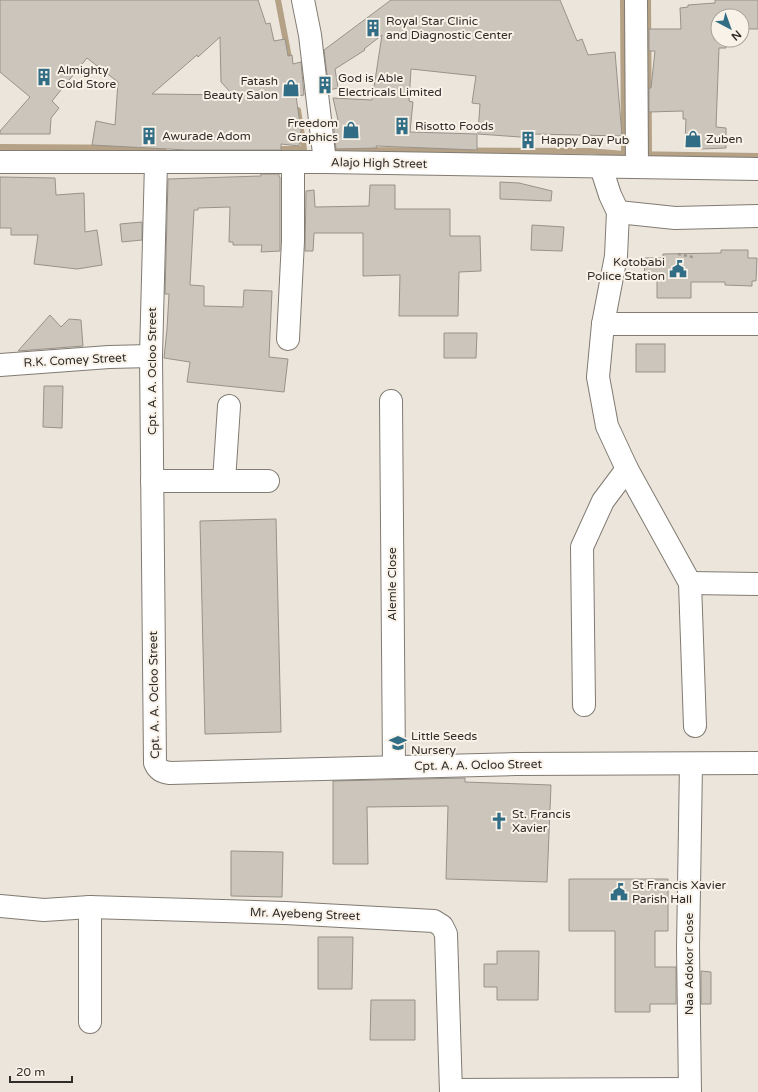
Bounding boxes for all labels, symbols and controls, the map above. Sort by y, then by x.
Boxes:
north arrow [710,8,750,48]
place label: Royal Star Clinic and Diagnostic Center [386,14,513,42]
building icon: Royal Star Clinic and Diagnostic Center [363,18,383,38]
text: N [729,27,744,43]
place label: Almighty Cold Store [57,63,116,91]
building icon: Almighty Cold Store [34,67,54,87]
place label: God is Able Electricals Limited [338,71,442,99]
place label: Fatash Beauty Salon [203,74,278,102]
building icon: God is Able Electricals Limited [315,75,335,95]
shop icon: Fatash Beauty Salon [281,78,301,98]
place label: Freedom Graphics [287,116,338,144]
building icon: Risotto Foods [392,116,412,136]
place label: Risotto Foods [415,119,494,133]
shop icon: Freedom Graphics [341,120,361,140]
building icon: Awurade Adom [139,126,159,146]
place label: Awurade Adom [162,129,251,143]
shop icon: Zuben [683,129,703,149]
building icon: Happy Day Pub [518,130,538,150]
place label: Zuben [706,132,743,146]
place label: Happy Day Pub [541,133,629,147]
street label: Alajo High Street [331,155,428,171]
place label: Kotobabi Police Station [587,255,665,283]
public building icon: Kotobabi Police Station [668,259,688,279]
street label: Cpt. A. A. Ocloo Street [145,307,159,435]
street label: R.K. Comey Street [23,350,127,370]
street label: Alemle Close [385,547,399,621]
street label: Cpt. A. A. Ocloo Street [146,631,162,759]
place label: Little Seeds Nursery [411,729,478,757]
school or university icon: Little Seeds Nursery [388,733,408,753]
street label: Cpt. A. A. Ocloo Street [414,757,542,773]
place label: St. Francis Xavier [512,807,571,835]
church icon: St. Francis Xavier [489,811,509,831]
place label: St Francis Xavier Parish Hall [632,878,726,906]
public building icon: St Francis Xavier Parish Hall [609,882,629,902]
street label: Mr. Ayebeng Street [250,905,361,923]
street label: Naa Adokor Close [682,913,696,1015]
scale bar [10,1058,72,1084]
text: 20 m [16,1065,45,1079]

